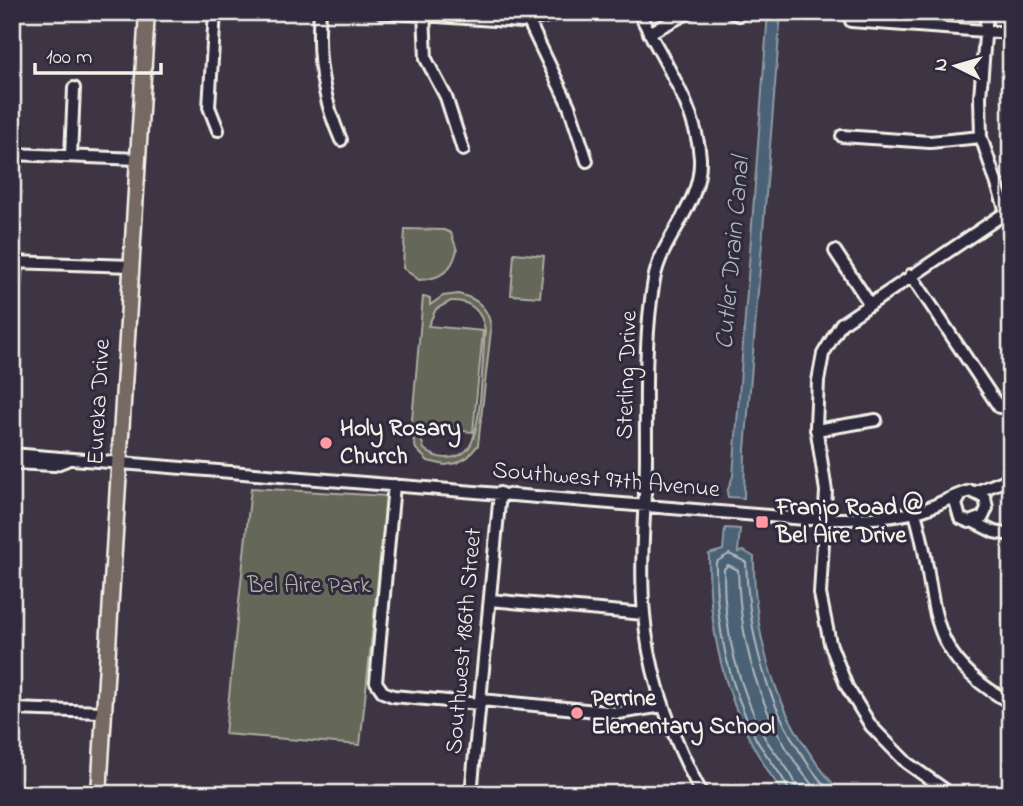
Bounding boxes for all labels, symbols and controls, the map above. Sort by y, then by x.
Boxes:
scale bar [35,32,161,76]
north arrow [922,32,992,102]
text: 100 m [46,43,92,73]
text: N [928,57,956,72]
water label: Cutler Drain Canal [707,153,762,351]
street label: Sterling Drive [608,310,648,440]
street label: Eureka Drive [79,338,121,466]
place label: Holy Rosary Church [340,412,461,475]
marker: Holy Rosary Church [318,435,334,451]
street label: Southwest 97th Avenue [491,454,721,508]
place label: Franjo Road @ Bel Aire Drive [775,491,923,554]
marker: Franjo Road @ Bel Aire Drive [754,514,770,530]
street label: Southwest 186th Street [438,526,492,756]
park label: Bel Aire Park [246,569,371,604]
place label: Perrine Elementary School [591,682,775,746]
marker: Perrine Elementary School [569,705,585,721]

